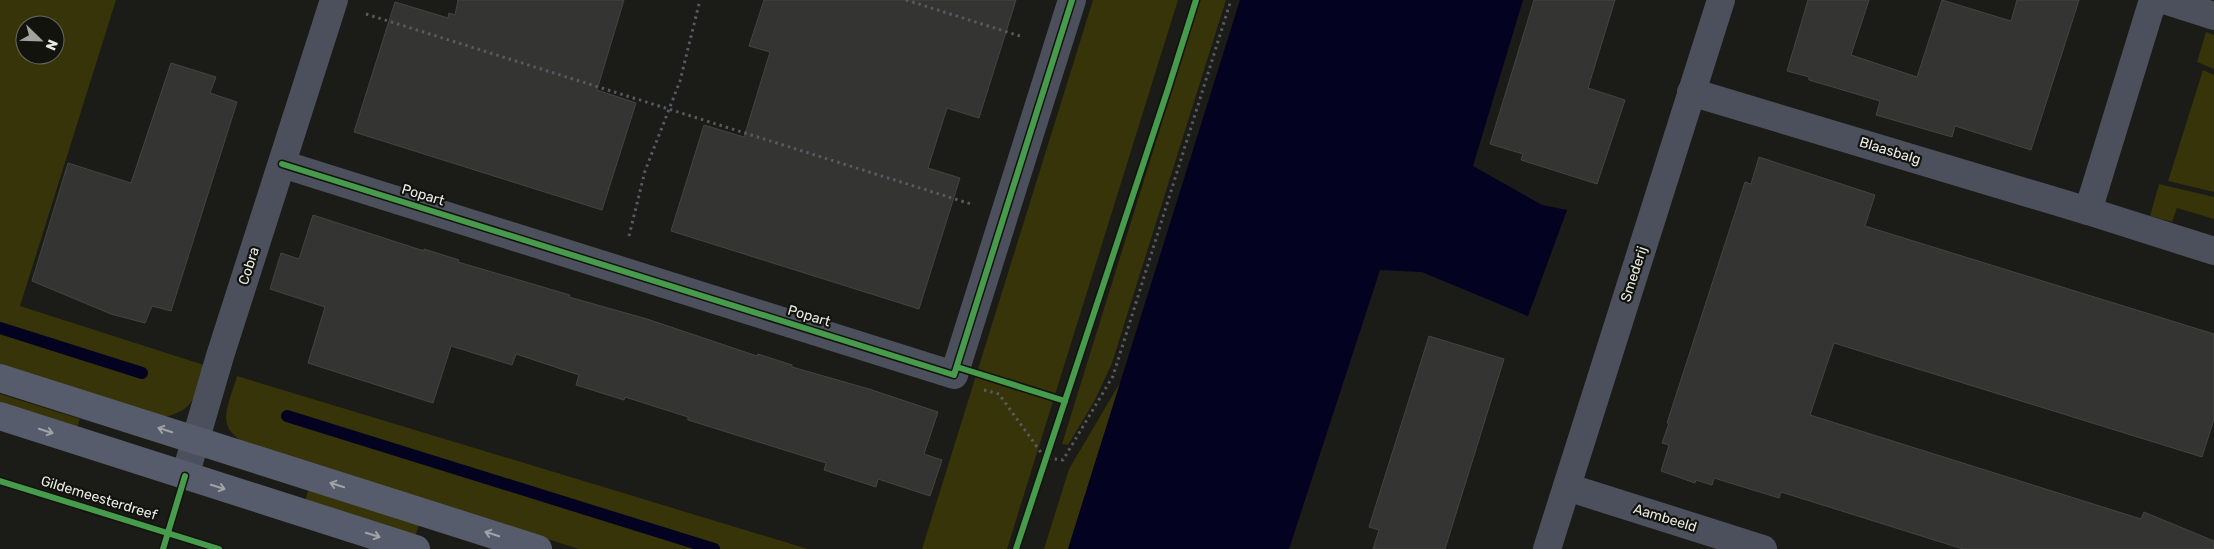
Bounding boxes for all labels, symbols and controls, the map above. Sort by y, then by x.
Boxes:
north arrow [15,15,65,65]
text: N [42,37,61,53]
street label: Blaasbalg [1857,134,1923,168]
street label: Popart [400,180,447,210]
street label: Smederij [1617,244,1651,304]
street label: Cobra [235,245,263,287]
street label: Popart [786,301,833,331]
one-way arrow [158,425,174,435]
one-way arrow [38,427,54,436]
street label: Gildemeesterdreef [39,472,160,524]
one-way arrow [329,479,345,489]
one-way arrow [209,482,225,492]
street label: Aambeeld [1631,500,1699,536]
one-way arrow [484,529,500,539]
one-way arrow [364,531,380,541]

